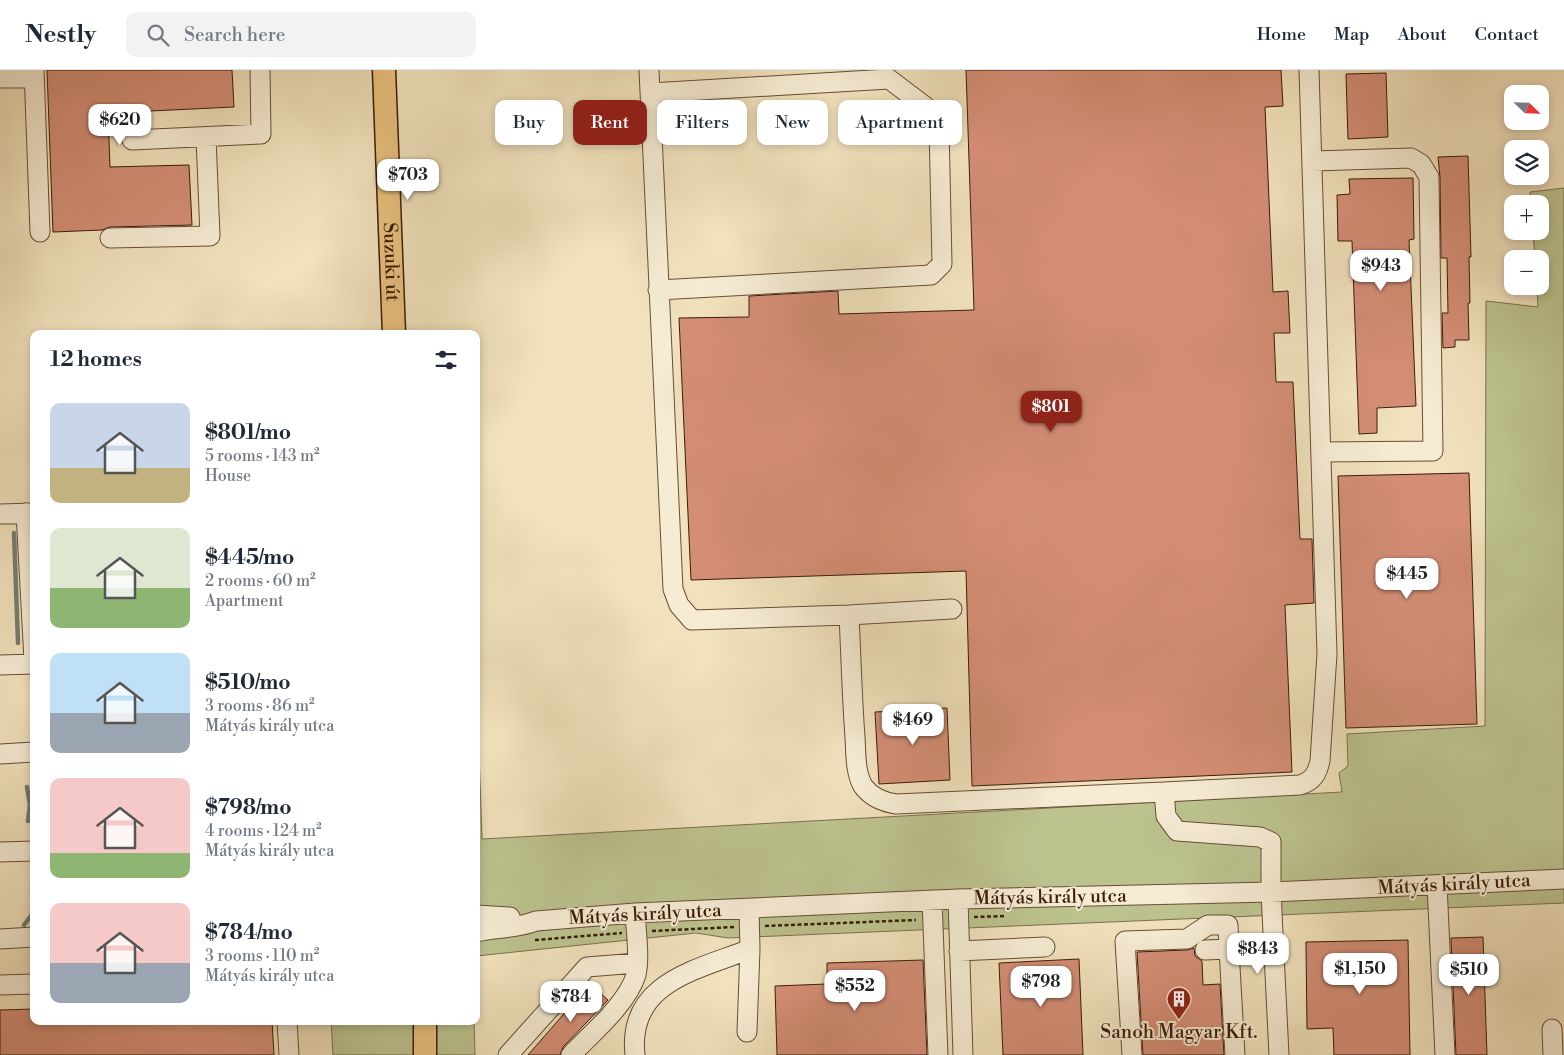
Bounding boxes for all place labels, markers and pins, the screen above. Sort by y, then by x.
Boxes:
pin: $620 [90,104,150,146]
pin: $703 [378,158,438,201]
pin: $943 [1351,250,1411,292]
pin: $801 [1021,390,1081,433]
pin: $445 [1377,558,1437,600]
pin: $469 [883,704,943,746]
pin: $843 [1228,932,1288,975]
pin: $1,150 [1319,952,1401,995]
pin: $510 [1439,954,1499,996]
pin: $798 [1011,966,1071,1008]
pin: $552 [825,970,885,1012]
pin: $784 [541,980,601,1023]
building icon: Sanoh Magyar Kft. [1166,986,1192,1020]
place label: Sanoh Magyar Kft. [1100,1020,1258,1044]

